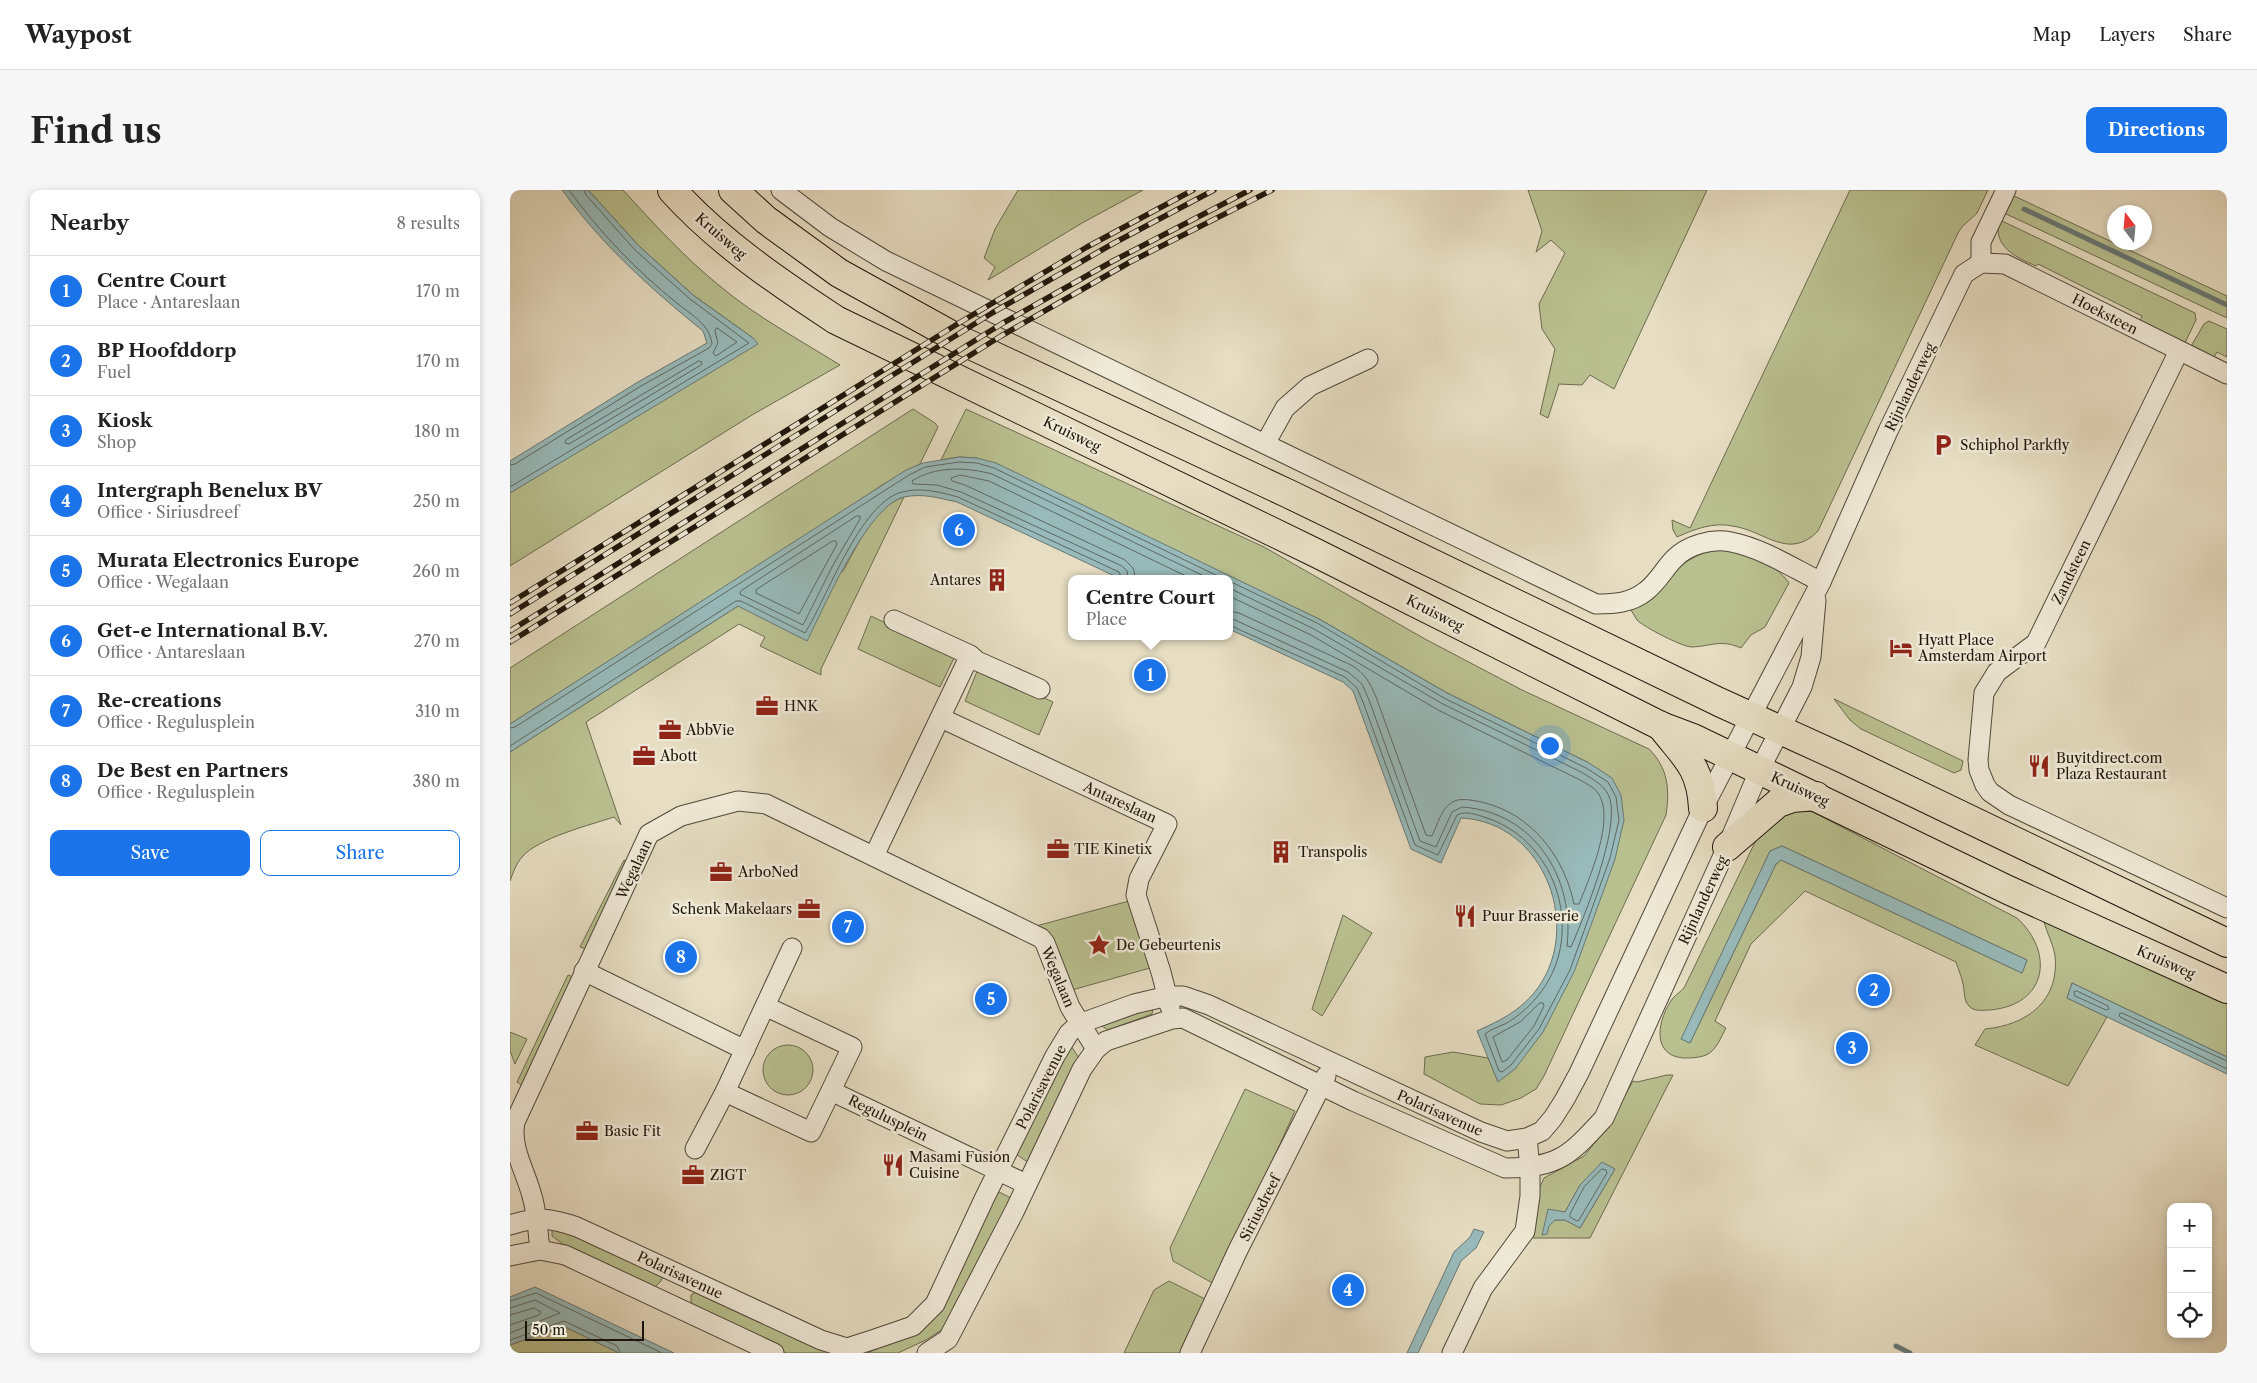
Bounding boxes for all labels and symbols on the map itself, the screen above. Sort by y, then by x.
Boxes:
north arrow [2107,205,2152,250]
street label: Kruisweg [692,209,751,264]
street label: Hoeksteen [2069,290,2141,338]
street label: Rijnlanderweg [1881,339,1939,434]
street label: Kruisweg [1040,412,1104,456]
parking icon: Schiphol Parkfly [1930,432,1956,458]
place label: Schiphol Parkfly [1960,436,2070,454]
pin: 6 [943,511,975,549]
street label: Zandsteen [2048,537,2094,607]
building icon: Antares [984,567,1010,593]
place label: Antares [929,571,981,589]
street label: Kruisweg [1403,591,1467,635]
place label: Hyatt Place Amsterdam Airport [1917,631,2047,665]
hotel icon: Hyatt Place Amsterdam Airport [1888,635,1914,661]
pin: 1 [1134,656,1166,694]
office icon: HNK [754,693,780,719]
place label: HNK [784,697,820,715]
office icon: AbbVie [657,717,683,743]
place label: AbbVie [685,721,734,739]
your location [1537,733,1563,759]
office icon: Abott [631,743,657,769]
place label: Abott [659,747,697,765]
place label: Buyitdirect.com Plaza Restaurant [2056,749,2167,783]
restaurant icon: Buyitdirect.com Plaza Restaurant [2026,753,2052,779]
street label: Kruisweg [1768,768,1833,811]
street label: Antareslaan [1080,777,1160,827]
street label: Wegalaan [612,836,656,903]
office icon: TIE Kinetix [1045,836,1071,862]
building icon: Transpolis [1268,839,1294,865]
place label: TIE Kinetix [1074,840,1153,858]
place label: Transpolis [1298,843,1367,861]
street label: Rijnlanderweg [1675,852,1732,947]
office icon: ArboNed [708,859,734,885]
place label: ArboNed [737,863,799,881]
office icon: Schenk Makelaars [796,896,822,922]
place label: Schenk Makelaars [672,900,792,918]
restaurant icon: Puur Brasserie [1452,903,1478,929]
place label: Puur Brasserie [1482,907,1579,925]
pin: 7 [832,908,864,946]
place icon: De Gebeurtenis [1086,932,1112,958]
place label: De Gebeurtenis [1116,936,1221,954]
pin: 8 [665,938,697,976]
street label: Kruisweg [2134,941,2199,983]
street label: Wegalaan [1037,943,1079,1010]
pin: 2 [1858,971,1890,1009]
pin: 5 [975,980,1007,1018]
pin: 3 [1836,1029,1868,1067]
street label: Polarisavenue [1012,1042,1070,1132]
street label: Polarisavenue [1394,1086,1486,1140]
street label: Regulusplein [845,1091,931,1145]
office icon: Basic Fit [574,1118,600,1144]
place label: Basic Fit [604,1122,661,1140]
place label: Masami Fusion Cuisine [909,1148,1011,1182]
restaurant icon: Masami Fusion Cuisine [880,1152,906,1178]
office icon: ZIGT [680,1162,706,1188]
place label: ZIGT [710,1166,747,1184]
street label: Siriusdreef [1236,1170,1285,1244]
street label: Polarisavenue [634,1247,726,1303]
pin: 4 [1332,1271,1364,1309]
scale bar [525,1318,644,1341]

